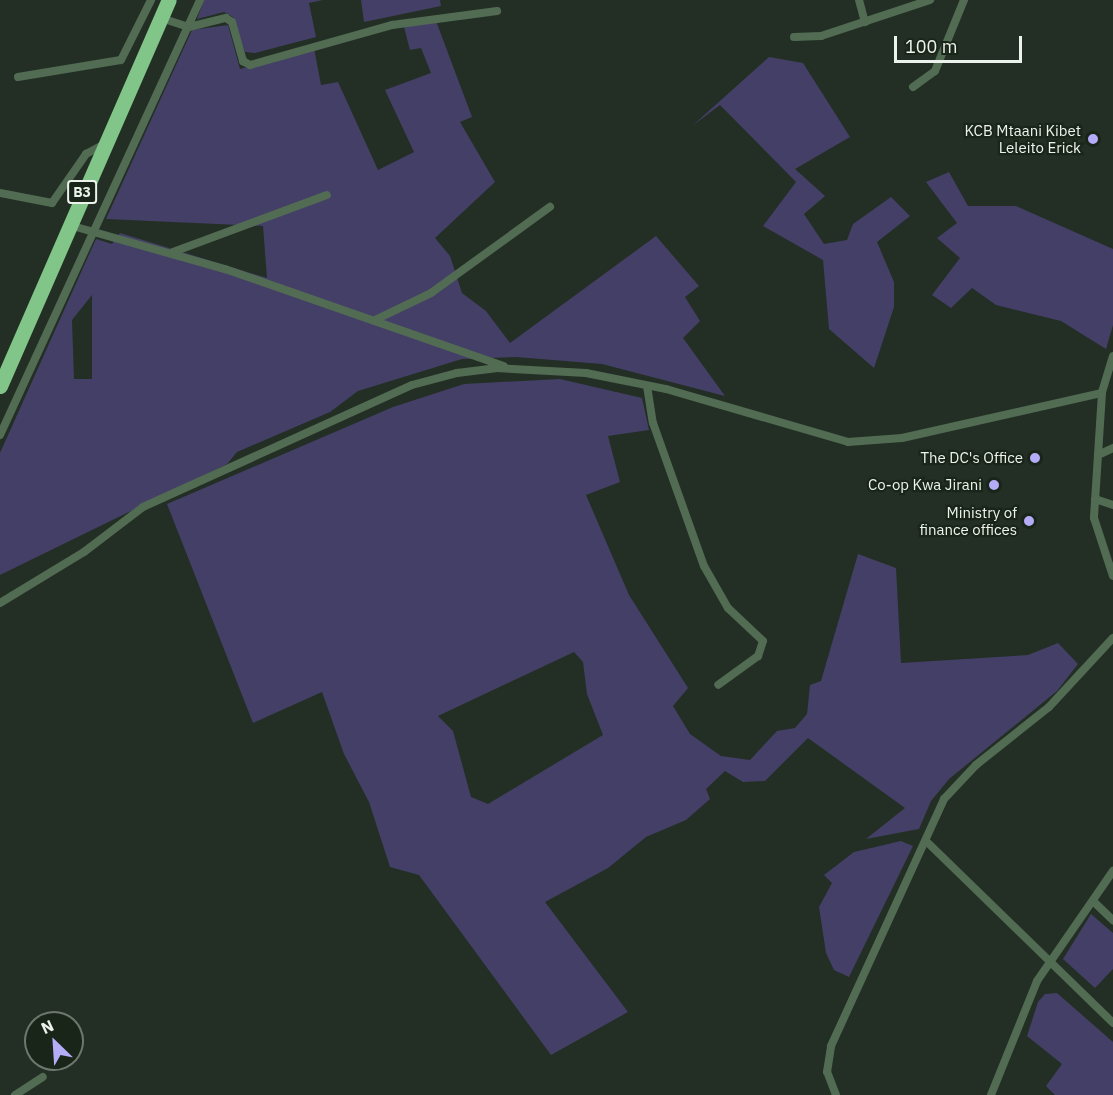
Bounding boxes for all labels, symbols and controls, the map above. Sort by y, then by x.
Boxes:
scale bar [897,24,1024,62]
text: 100 m [905,35,957,58]
place label: KCB Mtaani Kibet Leleito Erick [964,121,1081,156]
marker: KCB Mtaani Kibet Leleito Erick [1086,132,1100,146]
road number: B3 [67,181,97,203]
place label: The DC's Office [920,449,1023,467]
marker: The DC's Office [1028,451,1042,465]
place label: Co-op Kwa Jirani [868,476,982,494]
marker: Co-op Kwa Jirani [987,478,1001,492]
place label: Ministry of finance offices [920,503,1017,538]
marker: Ministry of finance offices [1022,514,1036,528]
north arrow [24,1011,84,1071]
text: N [38,1015,57,1038]

